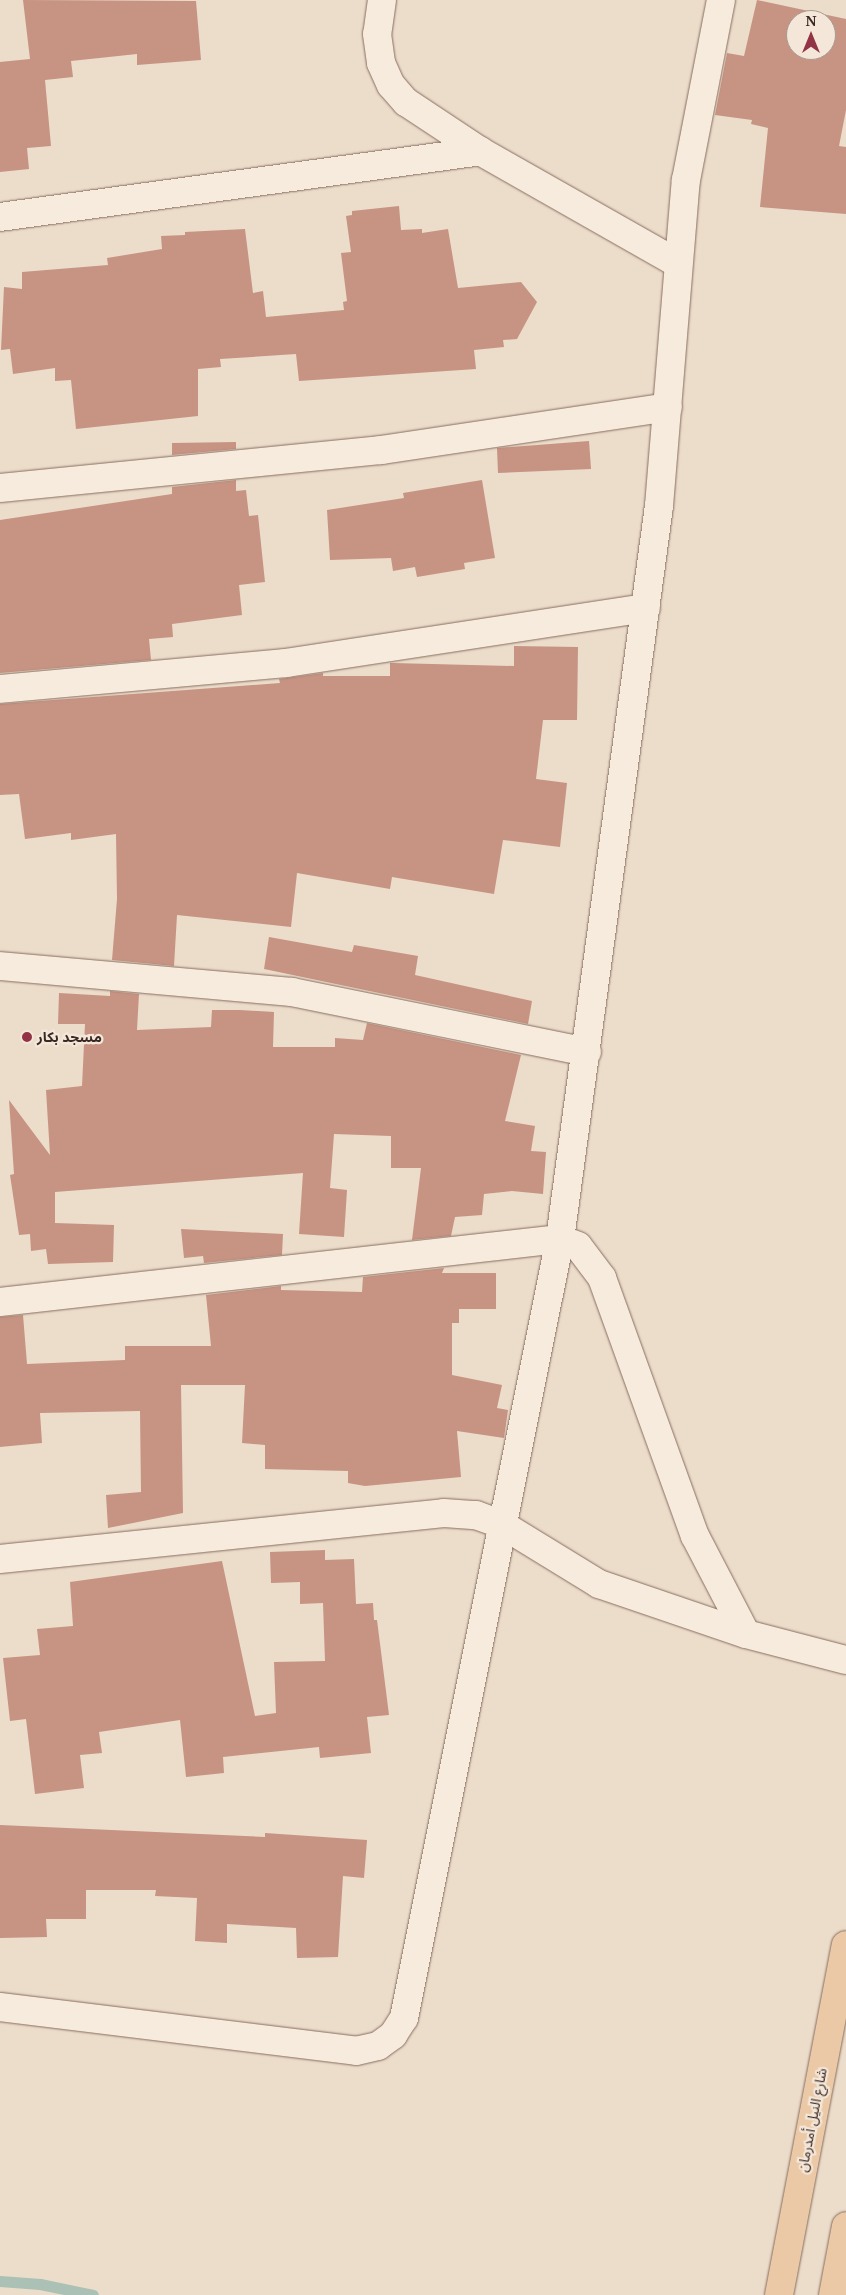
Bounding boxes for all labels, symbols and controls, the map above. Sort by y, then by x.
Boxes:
north arrow [786,10,836,60]
text: N [805,11,817,30]
place label: مسجد بكار [37,1029,102,1045]
marker: مسجد بكار [21,1031,33,1043]
street label: شارع النيل أمدرمان [794,2067,830,2173]

